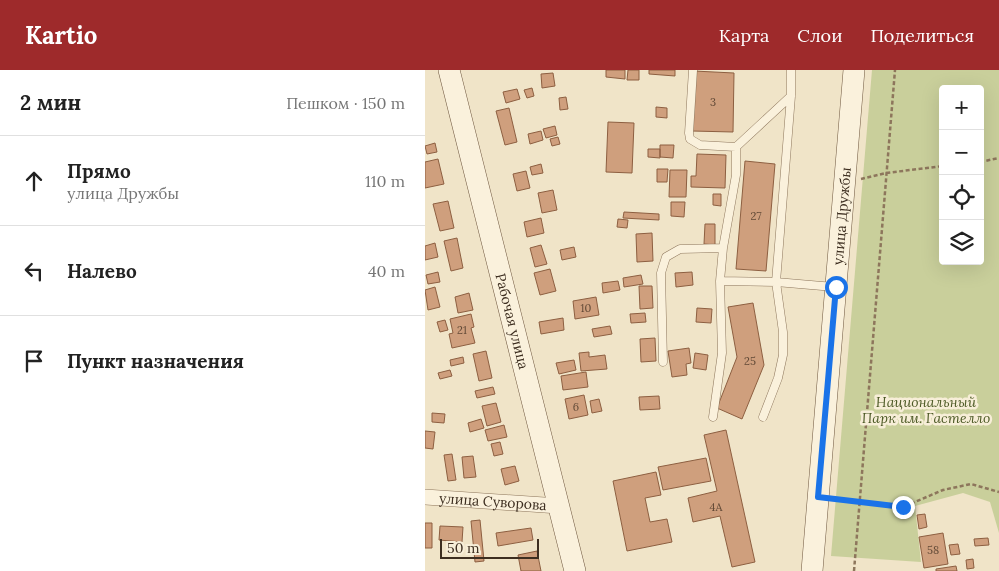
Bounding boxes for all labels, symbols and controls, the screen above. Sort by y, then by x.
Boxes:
text: Kartio [25,20,97,51]
text: Карта [719,24,769,47]
text: Слои [797,24,842,47]
text: Поделиться [870,24,974,47]
map controls [939,85,984,265]
button: + [939,85,984,130]
text: 2 мин [20,89,81,116]
text: Пешком · 150 m [286,93,405,113]
house number: 3 [710,95,716,109]
button: − [939,130,984,175]
text: Прямо [67,159,131,183]
icon: ahead [20,167,48,195]
street label: улица Дружбы [829,167,855,266]
text: 110 m [365,171,405,191]
button: locate [939,175,984,220]
text: улица Дружбы [67,183,179,203]
house number: 27 [751,209,761,223]
button: layers [939,220,984,265]
icon: left [20,257,48,285]
text: Налево [67,259,137,283]
text: 40 m [368,261,405,281]
street label: Рабочая улица [491,271,533,371]
route start [825,276,848,299]
house number: 10 [581,301,592,315]
house number: 21 [457,323,467,337]
icon: arrive [20,347,48,375]
text: Пункт назначения [67,349,244,373]
house number: 25 [744,354,756,368]
park label: Национальный Парк им. Гастелло [862,393,990,427]
house number: 6 [573,400,579,414]
street label: улица Суворова [438,489,547,514]
route end [892,496,915,519]
house number: 4А [710,500,724,514]
scale bar [440,536,539,559]
text: 50 m [447,539,480,557]
house number: 58 [927,543,939,557]

